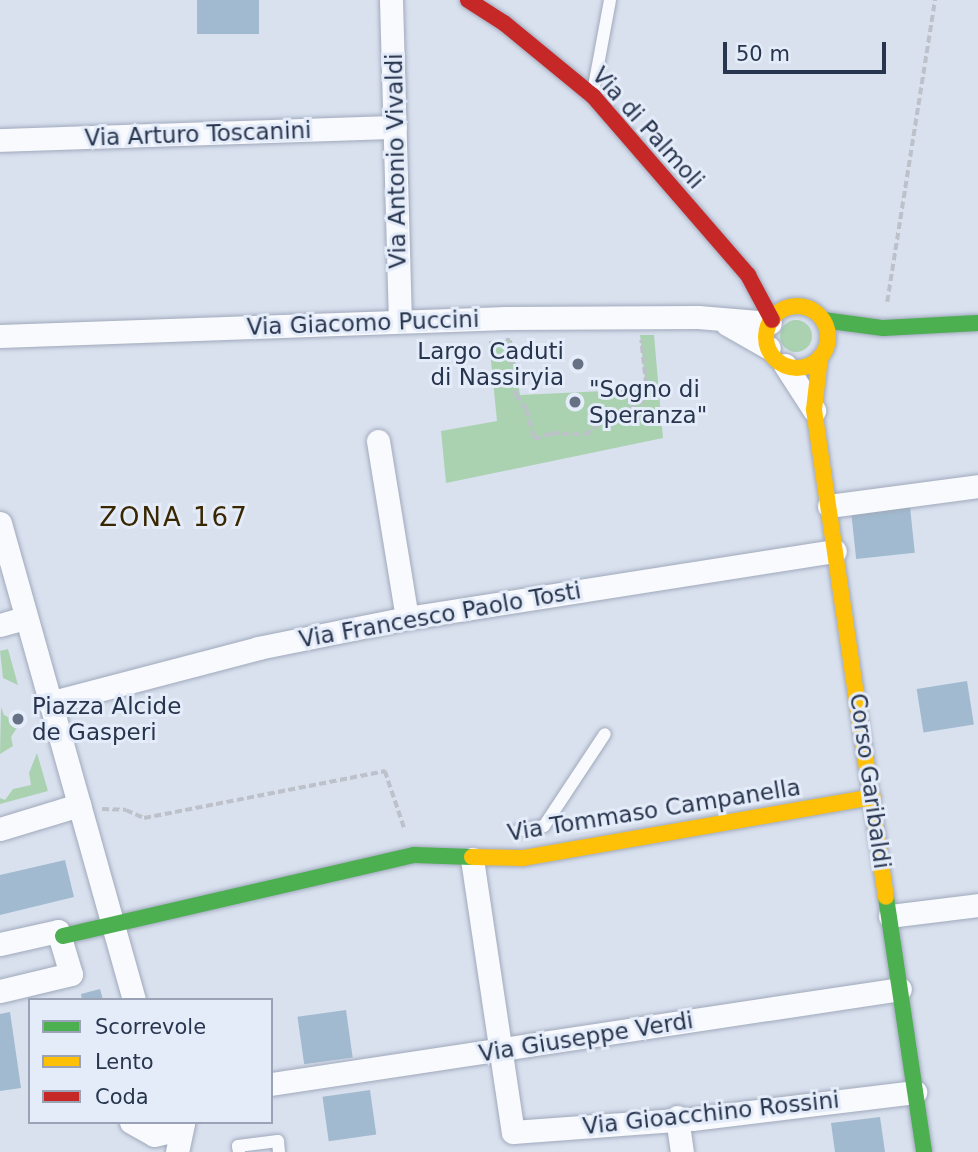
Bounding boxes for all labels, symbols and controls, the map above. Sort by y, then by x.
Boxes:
scale bar [726,28,889,72]
text: 50 m [736,42,790,66]
street label: Via Antonio Vivaldi [380,53,412,269]
street label: Via di Palmoli [586,62,710,194]
street label: Via Arturo Toscanini [84,116,312,152]
street label: Via Giacomo Puccini [246,305,480,341]
place label: Largo Caduti di Nassiryia [417,337,564,391]
marker: Largo Caduti di Nassiryia [570,356,586,372]
place label: "Sogno di Speranza" [589,375,707,429]
marker: "Sogno di Speranza" [567,394,583,410]
district label: ZONA 167 [100,502,248,534]
street label: Via Francesco Paolo Tosti [297,577,583,653]
place label: Piazza Alcide de Gasperi [32,692,181,746]
street label: Corso Garibaldi [844,692,896,870]
marker: Piazza Alcide de Gasperi [10,711,26,727]
street label: Via Tommaso Campanella [505,773,803,847]
legend [28,998,273,1124]
street label: Via Giuseppe Verdi [477,1006,695,1068]
text: Scorrevole [95,1015,206,1039]
text: Lento [95,1050,154,1074]
text: Coda [95,1085,149,1109]
street label: Via Gioacchino Rossini [581,1086,841,1140]

